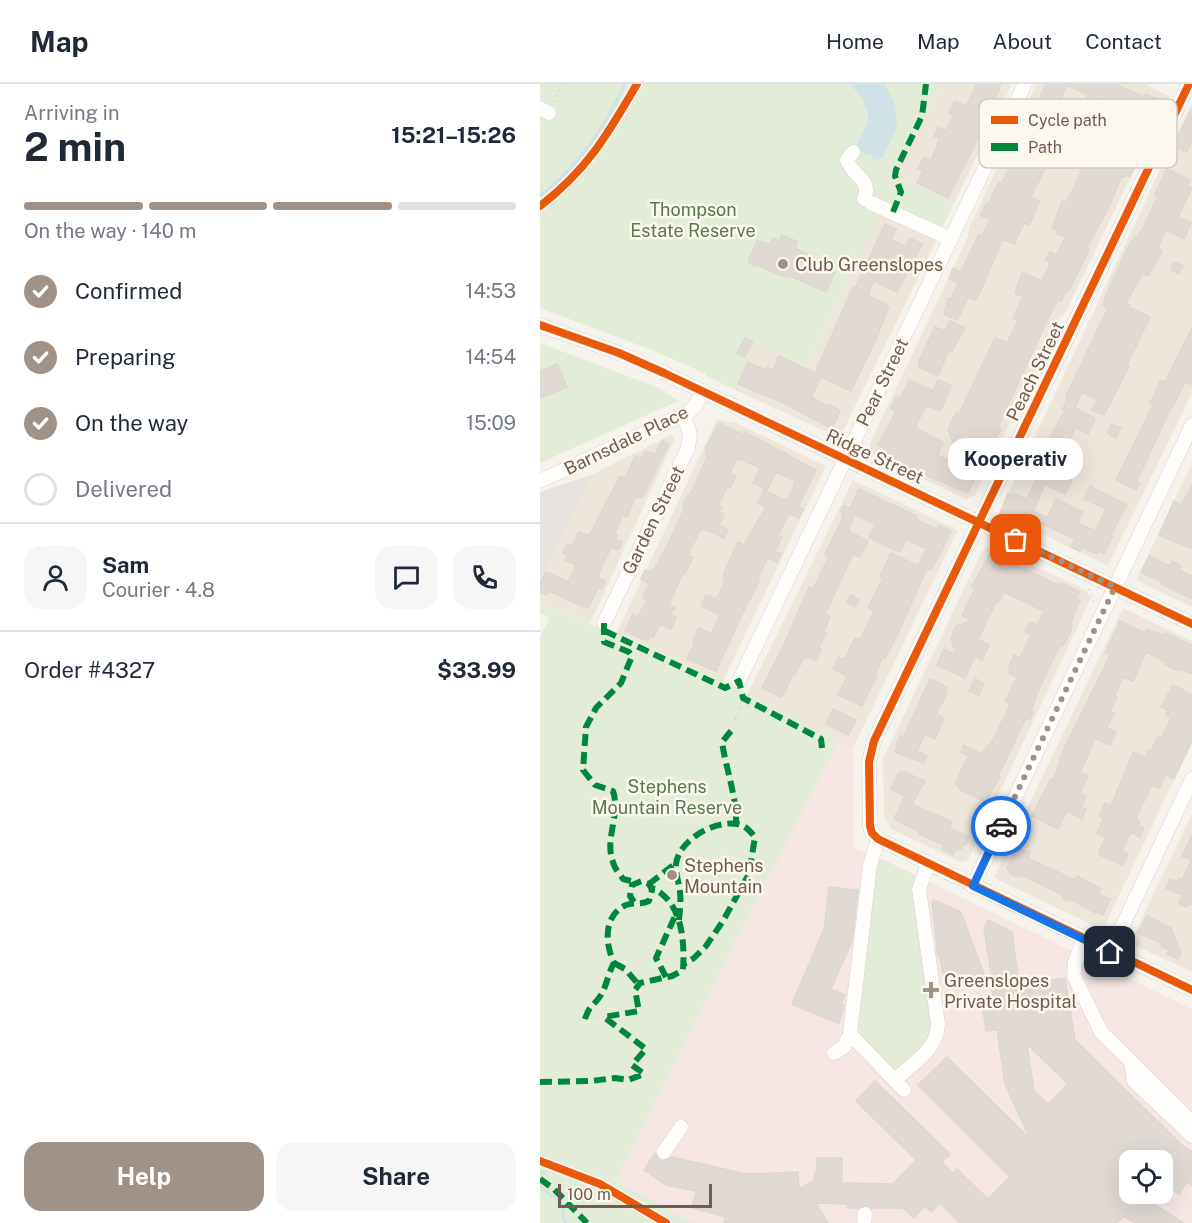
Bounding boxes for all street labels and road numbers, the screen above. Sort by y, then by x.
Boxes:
street label: Peach Street [1002,318,1068,424]
street label: Pear Street [852,335,912,429]
street label: Barnsdale Place [561,401,691,479]
street label: Ridge Street [823,424,927,488]
street label: Garden Street [618,462,688,578]

